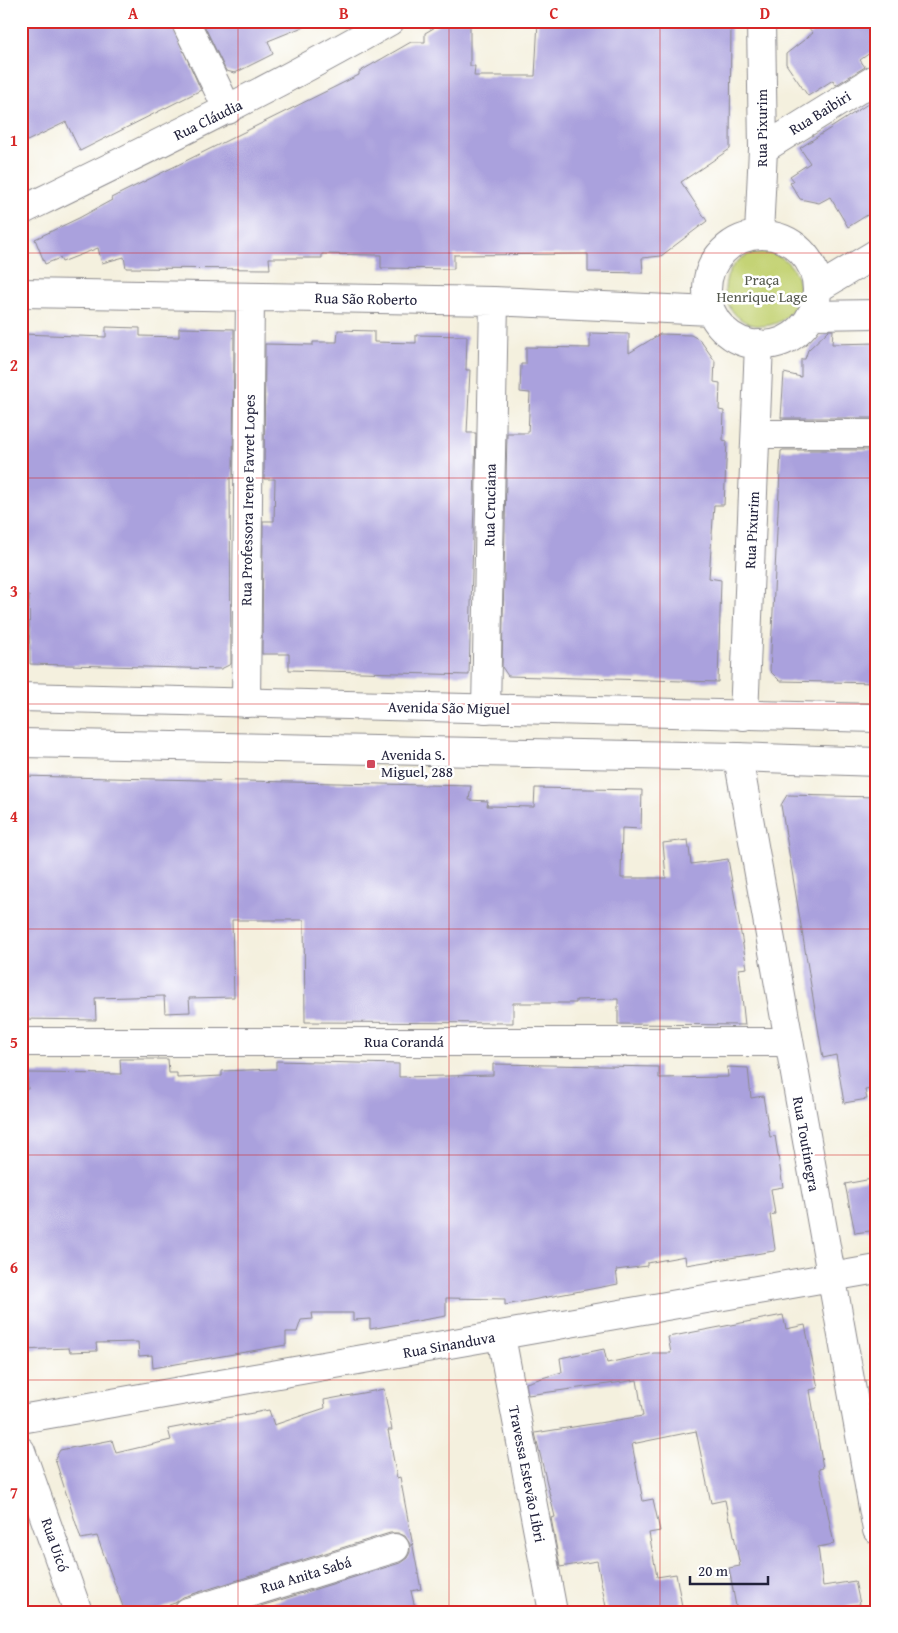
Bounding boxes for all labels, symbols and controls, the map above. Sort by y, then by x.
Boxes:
text: A [128,1,139,25]
text: B [339,1,349,25]
text: C [549,1,559,25]
text: D [760,1,770,25]
street label: Rua Baibiri [785,85,855,140]
street label: Rua Pixurim [751,88,772,167]
street label: Rua Cláudia [170,94,246,145]
text: 1 [10,128,18,152]
park label: Praça Henrique Lage [716,269,808,307]
street label: Rua São Roberto [314,287,418,310]
text: 2 [10,353,18,377]
street label: Rua Professora Irene Favret Lopes [235,394,260,606]
street label: Rua Cruciana [478,463,501,547]
street label: Rua Pixurim [739,490,764,569]
text: 3 [10,579,18,603]
street label: Avenida São Miguel [388,696,510,719]
place label: Avenida S. Miguel, 288 [381,744,453,782]
marker: Avenida S. Miguel, 288 [365,758,377,770]
text: 4 [10,804,18,828]
text: 5 [10,1030,18,1054]
street label: Rua Corandá [364,1031,444,1052]
street label: Rua Toutinegra [788,1095,825,1193]
text: 6 [10,1255,18,1279]
street label: Rua Sinanduva [401,1326,497,1363]
street label: Travessa Estevão Libri [504,1404,551,1544]
text: 7 [10,1480,18,1504]
street label: Rua Uicó [37,1515,75,1575]
street label: Rua Anita Sabá [258,1551,354,1598]
scale bar [690,1553,768,1585]
text: 20 m [698,1560,729,1581]

